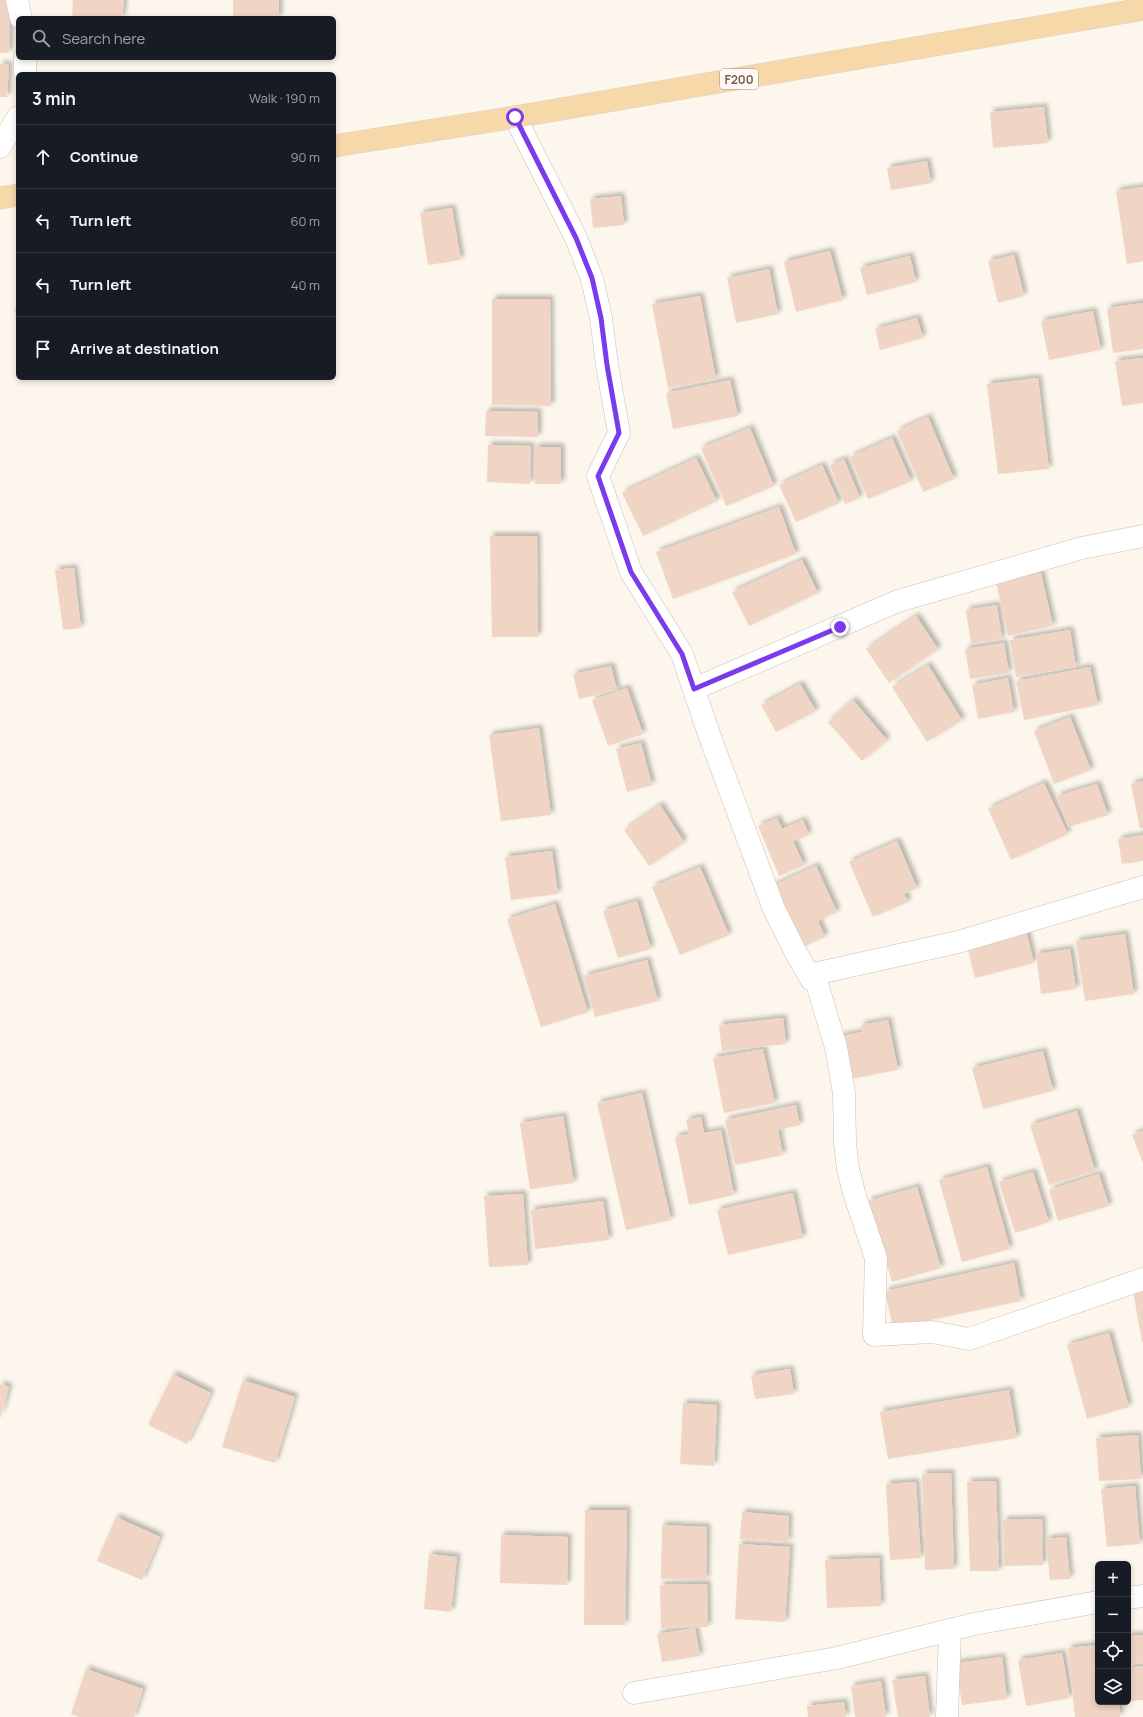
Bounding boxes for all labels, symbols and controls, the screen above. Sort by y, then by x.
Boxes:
search box [16,16,336,60]
icon: search [30,27,52,49]
text: Search here [62,28,145,49]
road number: F200 [720,69,758,89]
text: 3 min [32,87,76,110]
text: Walk · 190 m [249,89,320,107]
route start [506,108,524,126]
icon: ahead [32,146,54,168]
text: Continue [70,146,138,167]
text: 90 m [290,148,320,166]
icon: left [32,210,54,232]
text: Turn left [70,210,132,231]
text: 60 m [290,212,320,230]
icon: left [32,274,54,296]
text: Turn left [70,274,132,295]
text: 40 m [291,276,320,294]
icon: arrive [32,338,54,360]
text: Arrive at destination [70,338,219,359]
route end [831,618,849,636]
map controls [1095,1561,1131,1705]
button: + [1095,1561,1131,1597]
button: − [1095,1597,1131,1633]
button: locate [1095,1633,1131,1669]
button: layers [1095,1669,1131,1705]

